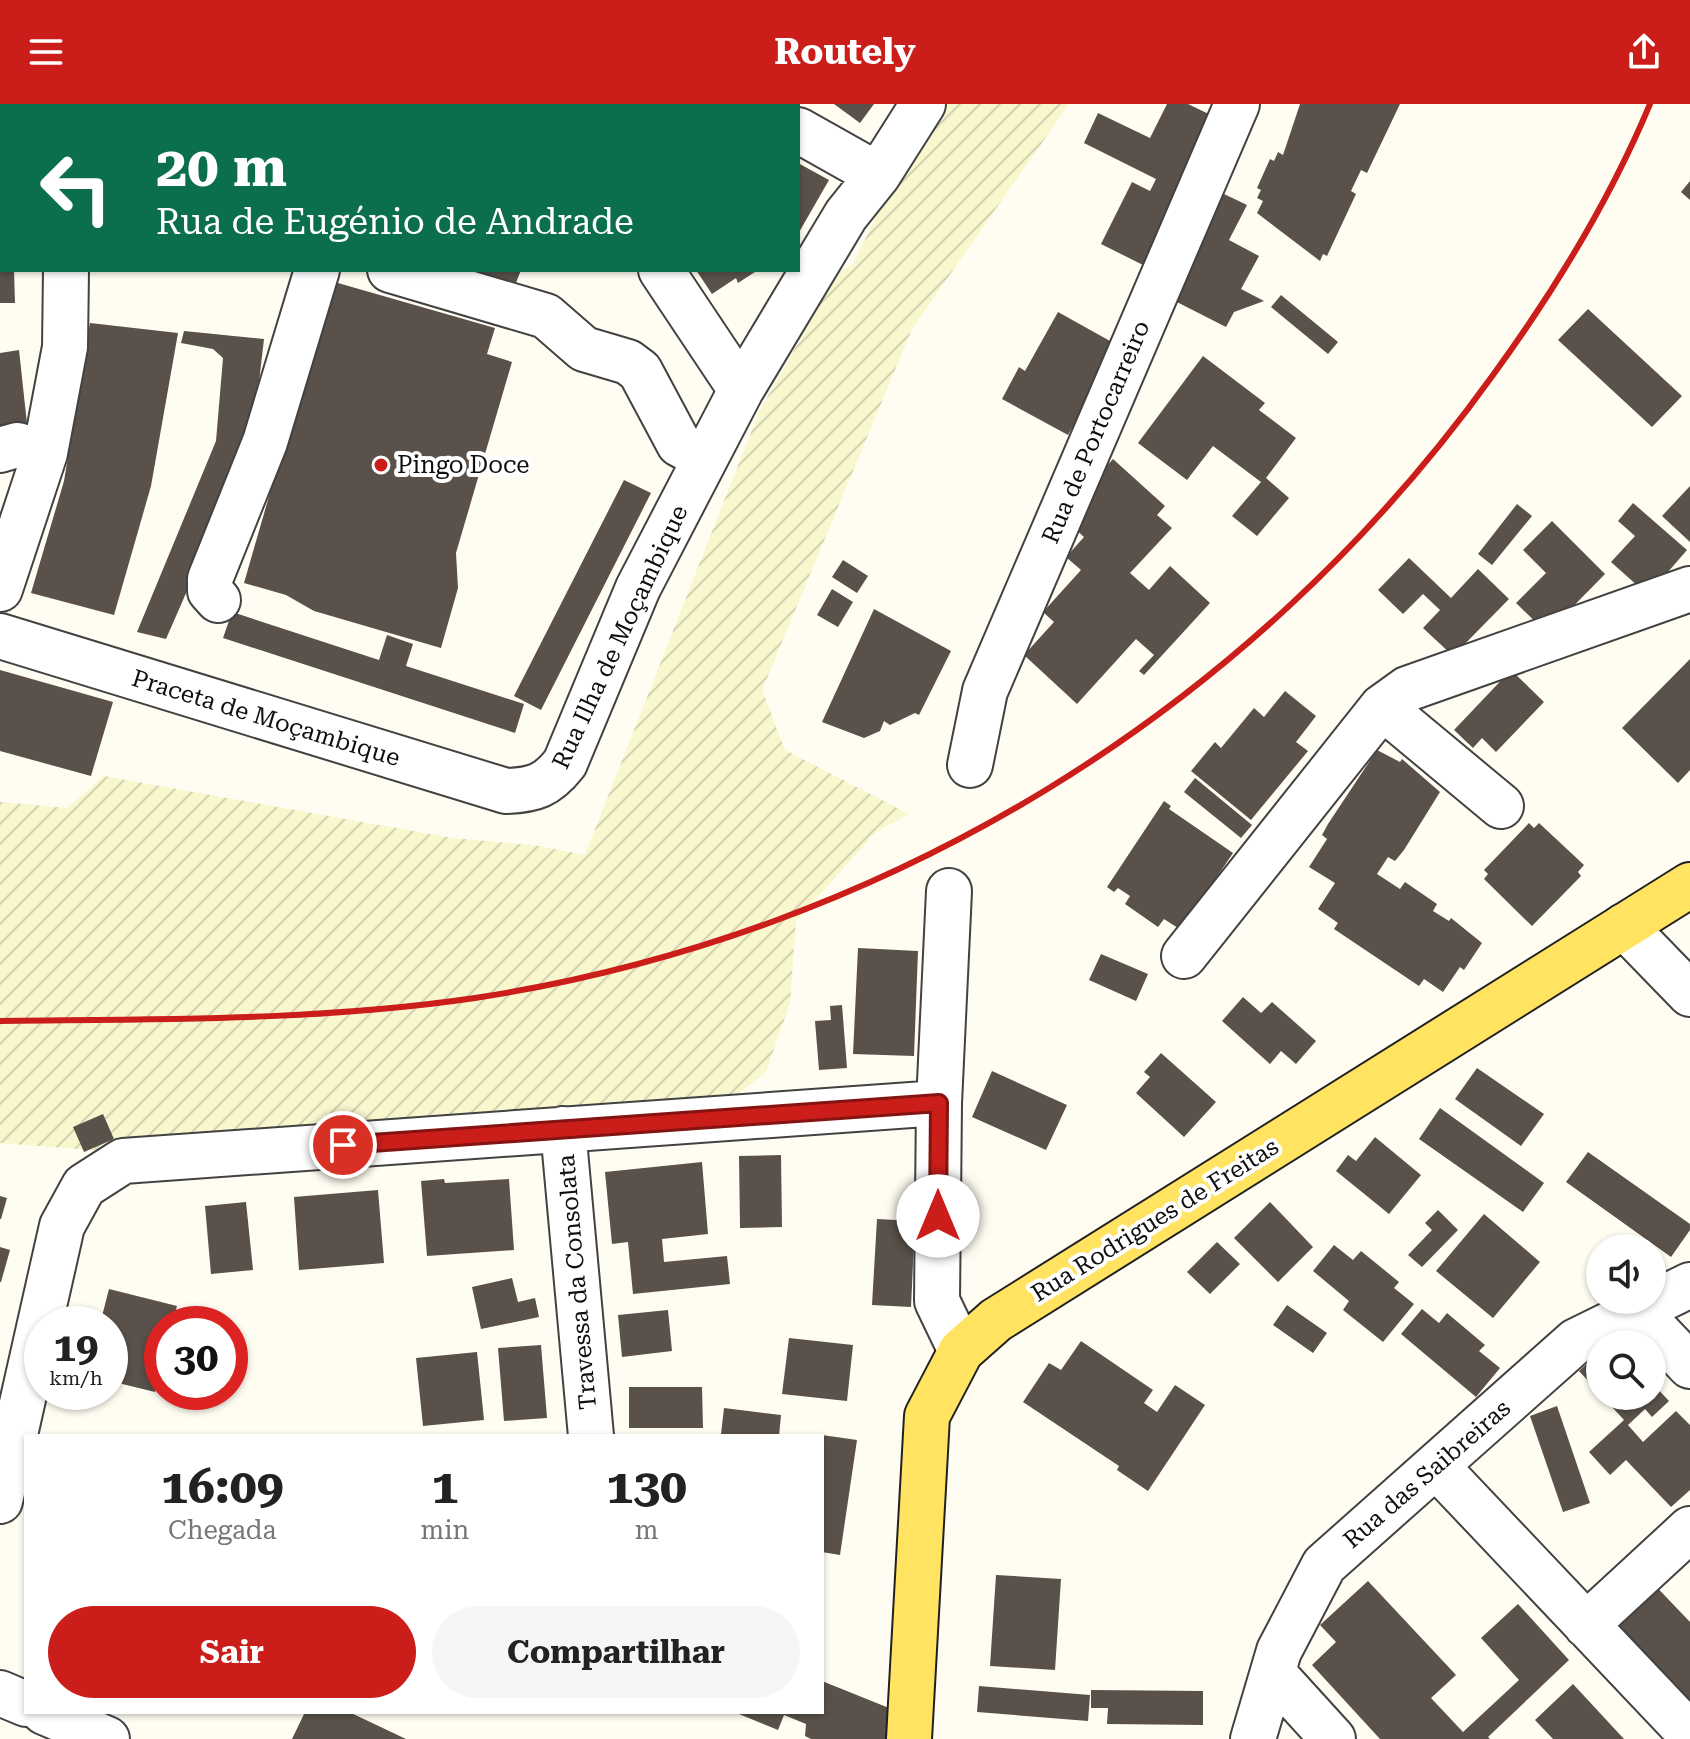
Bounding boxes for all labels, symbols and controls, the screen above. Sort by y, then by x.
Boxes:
icon: menu [24,30,68,74]
icon: share [1622,30,1666,74]
text: Routely [774,31,916,73]
text: 20 m [156,134,287,200]
icon: left [24,136,128,240]
text: Rua de Eugénio de Andrade [156,201,634,243]
street label: Rua de Portocarreiro [1036,316,1156,548]
place label: Pingo Doce [397,451,529,479]
marker: Pingo Doce [372,456,390,474]
street label: Rua Ilha de Moçambique [547,501,693,773]
street label: Praceta de Moçambique [129,664,403,772]
pin [309,1111,377,1179]
icon: arrive [321,1123,365,1167]
street label: Rua Rodrigues de Freitas [1026,1132,1284,1308]
street label: Travessa da Consolata [552,1153,602,1411]
position arrow [896,1174,980,1258]
map controls [1586,1234,1666,1410]
button: sound [1586,1234,1666,1314]
speed limit sign: 30 [144,1306,248,1410]
text: 19 [54,1324,98,1371]
button: search [1586,1330,1666,1410]
text: km/h [49,1366,103,1390]
street label: Rua das Saibreiras [1338,1394,1516,1554]
text: 16:09 [161,1459,284,1515]
text: 1 [431,1459,458,1515]
text: 130 [606,1459,687,1515]
text: Chegada [168,1515,277,1545]
text: min [421,1515,469,1545]
text: m [635,1515,659,1545]
button: Sair [48,1606,416,1698]
button: Compartilhar [432,1606,800,1698]

